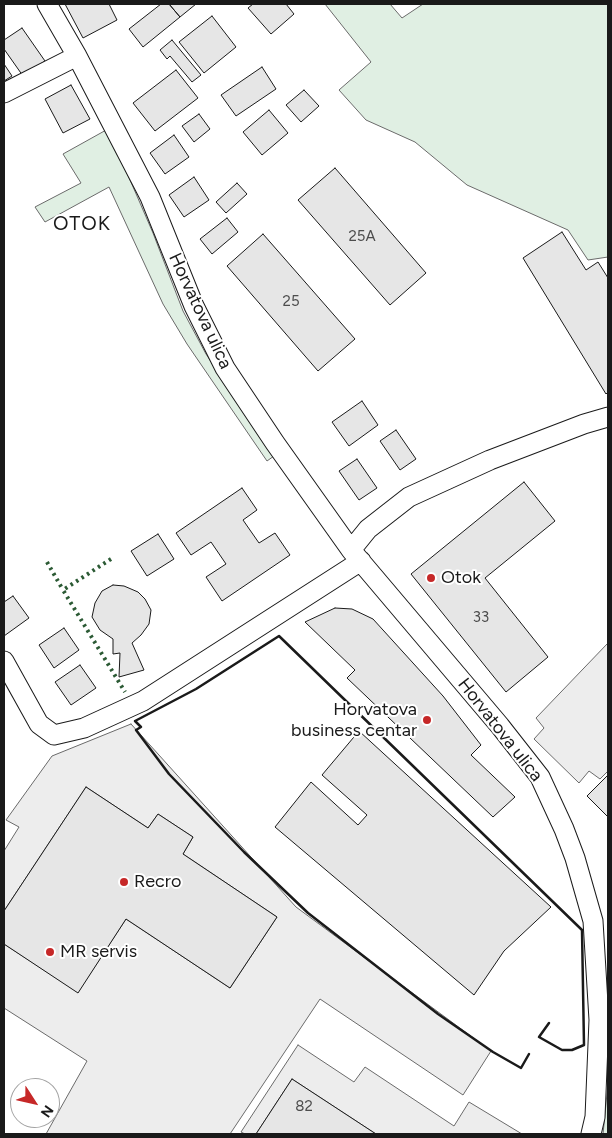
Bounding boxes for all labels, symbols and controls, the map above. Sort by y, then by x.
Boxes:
district label: OTOK [52,212,112,236]
house number: 25A [348,228,376,246]
street label: Horvatova ulica [164,250,236,372]
house number: 25 [282,293,300,311]
place label: Otok [441,567,481,589]
marker: Otok [425,572,437,584]
house number: 33 [473,609,489,627]
street label: Horvatova ulica [453,674,547,786]
place label: Horvatova business centar [291,699,417,742]
marker: Horvatova business centar [421,714,433,726]
place label: Recro [134,871,181,893]
marker: Recro [118,876,130,888]
place label: MR servis [60,941,137,963]
marker: MR servis [44,946,56,958]
north arrow [10,1078,60,1128]
house number: 82 [295,1098,313,1116]
text: N [37,1102,57,1121]

